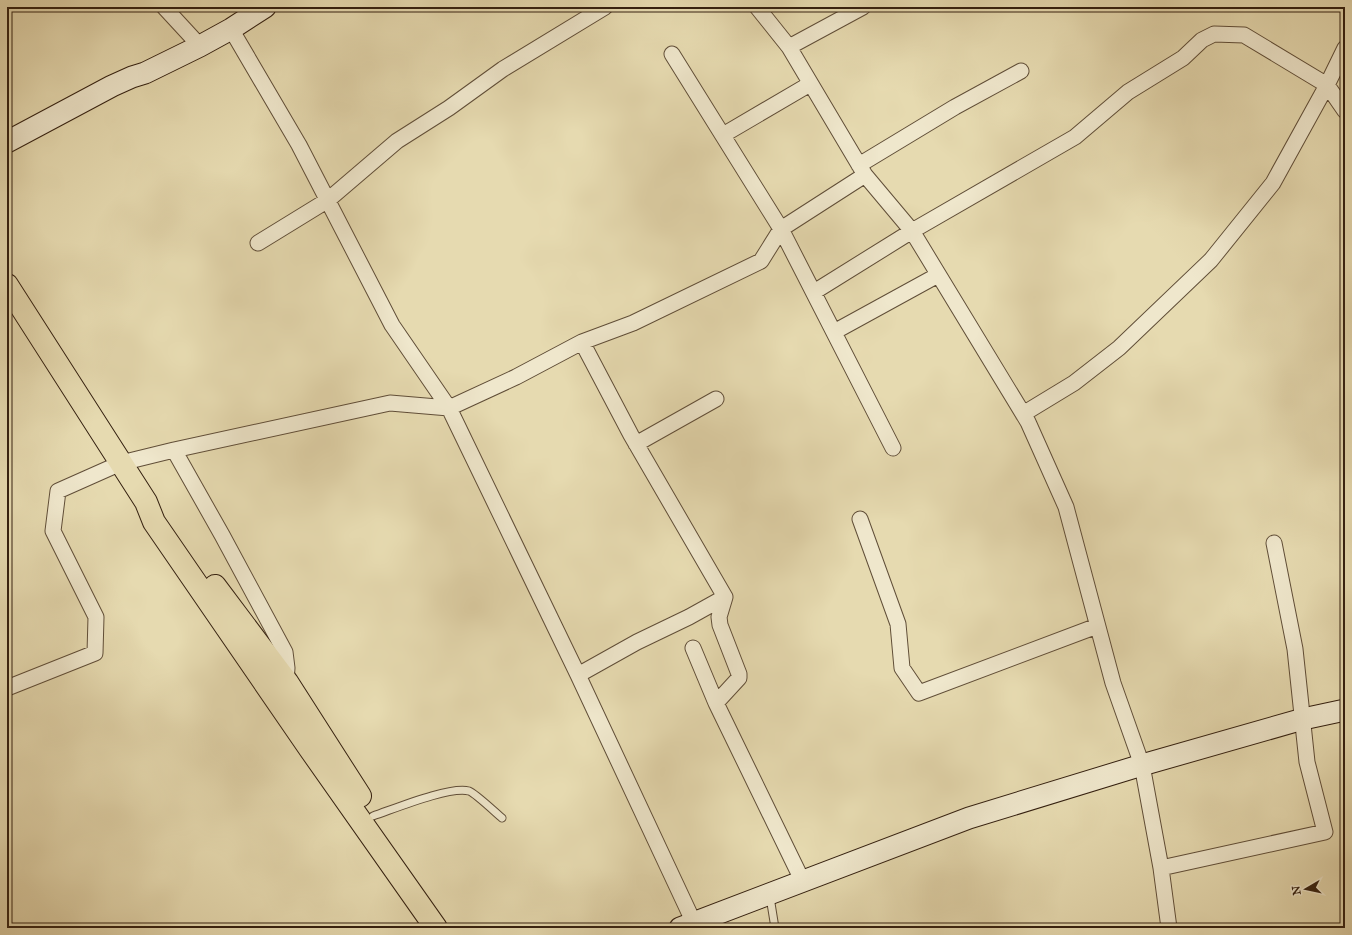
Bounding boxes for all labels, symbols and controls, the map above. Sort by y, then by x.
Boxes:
north arrow [1286,869,1326,909]
text: N [1289,884,1304,896]

